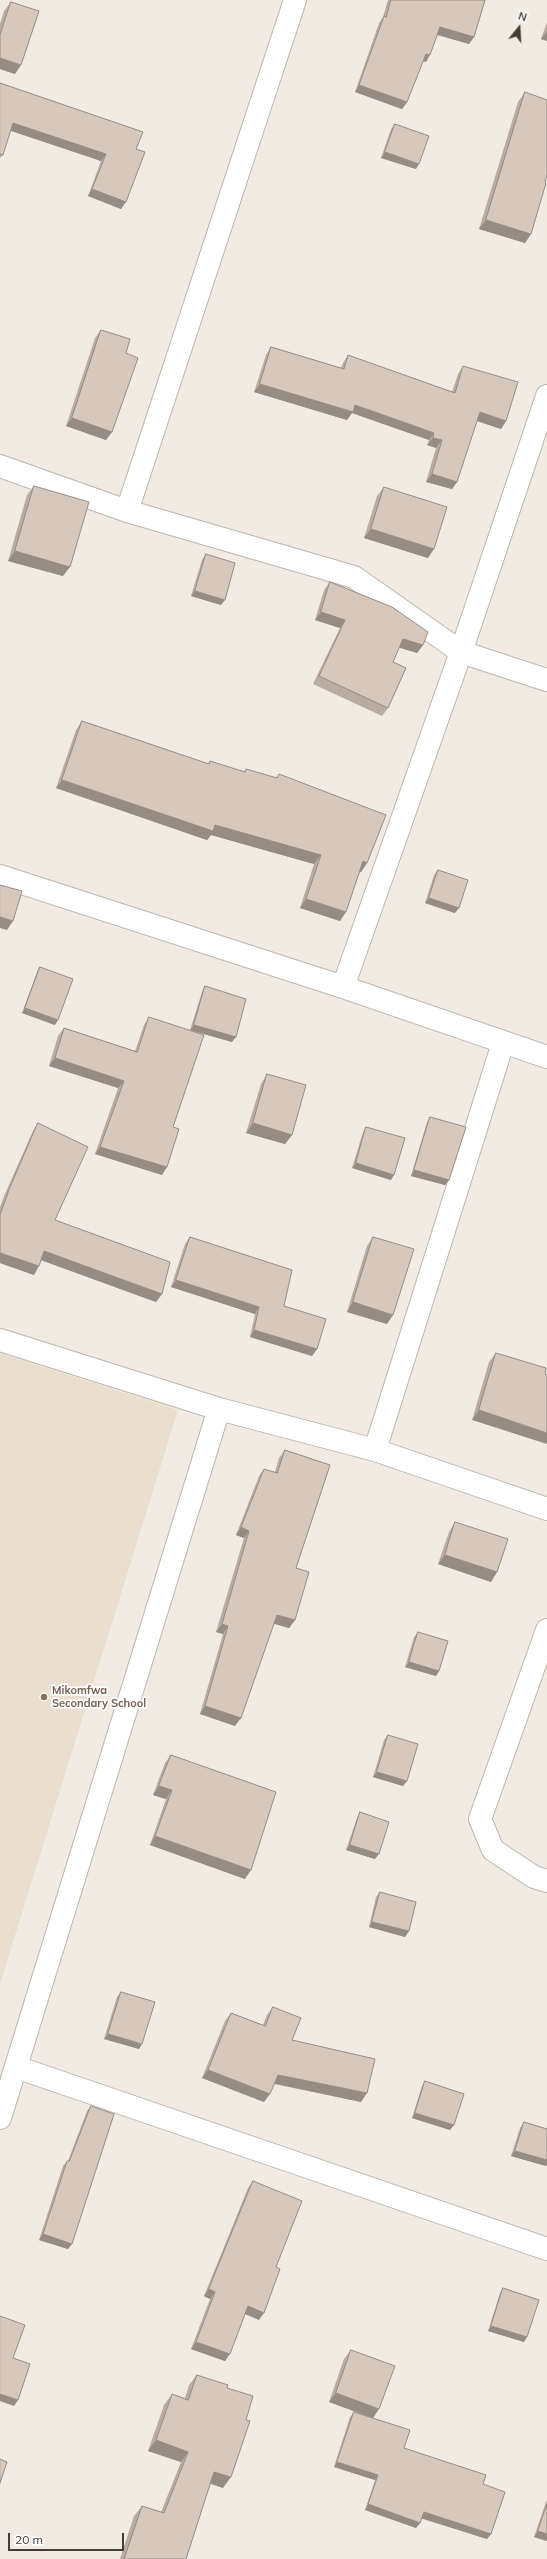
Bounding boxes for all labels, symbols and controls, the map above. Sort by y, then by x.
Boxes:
north arrow [499,8,539,48]
text: N [517,9,529,25]
place label: Mikomfwa Secondary School [52,1684,146,1710]
marker: Mikomfwa Secondary School [39,1692,49,1702]
scale bar [10,2525,126,2551]
text: 20 m [15,2532,43,2547]

